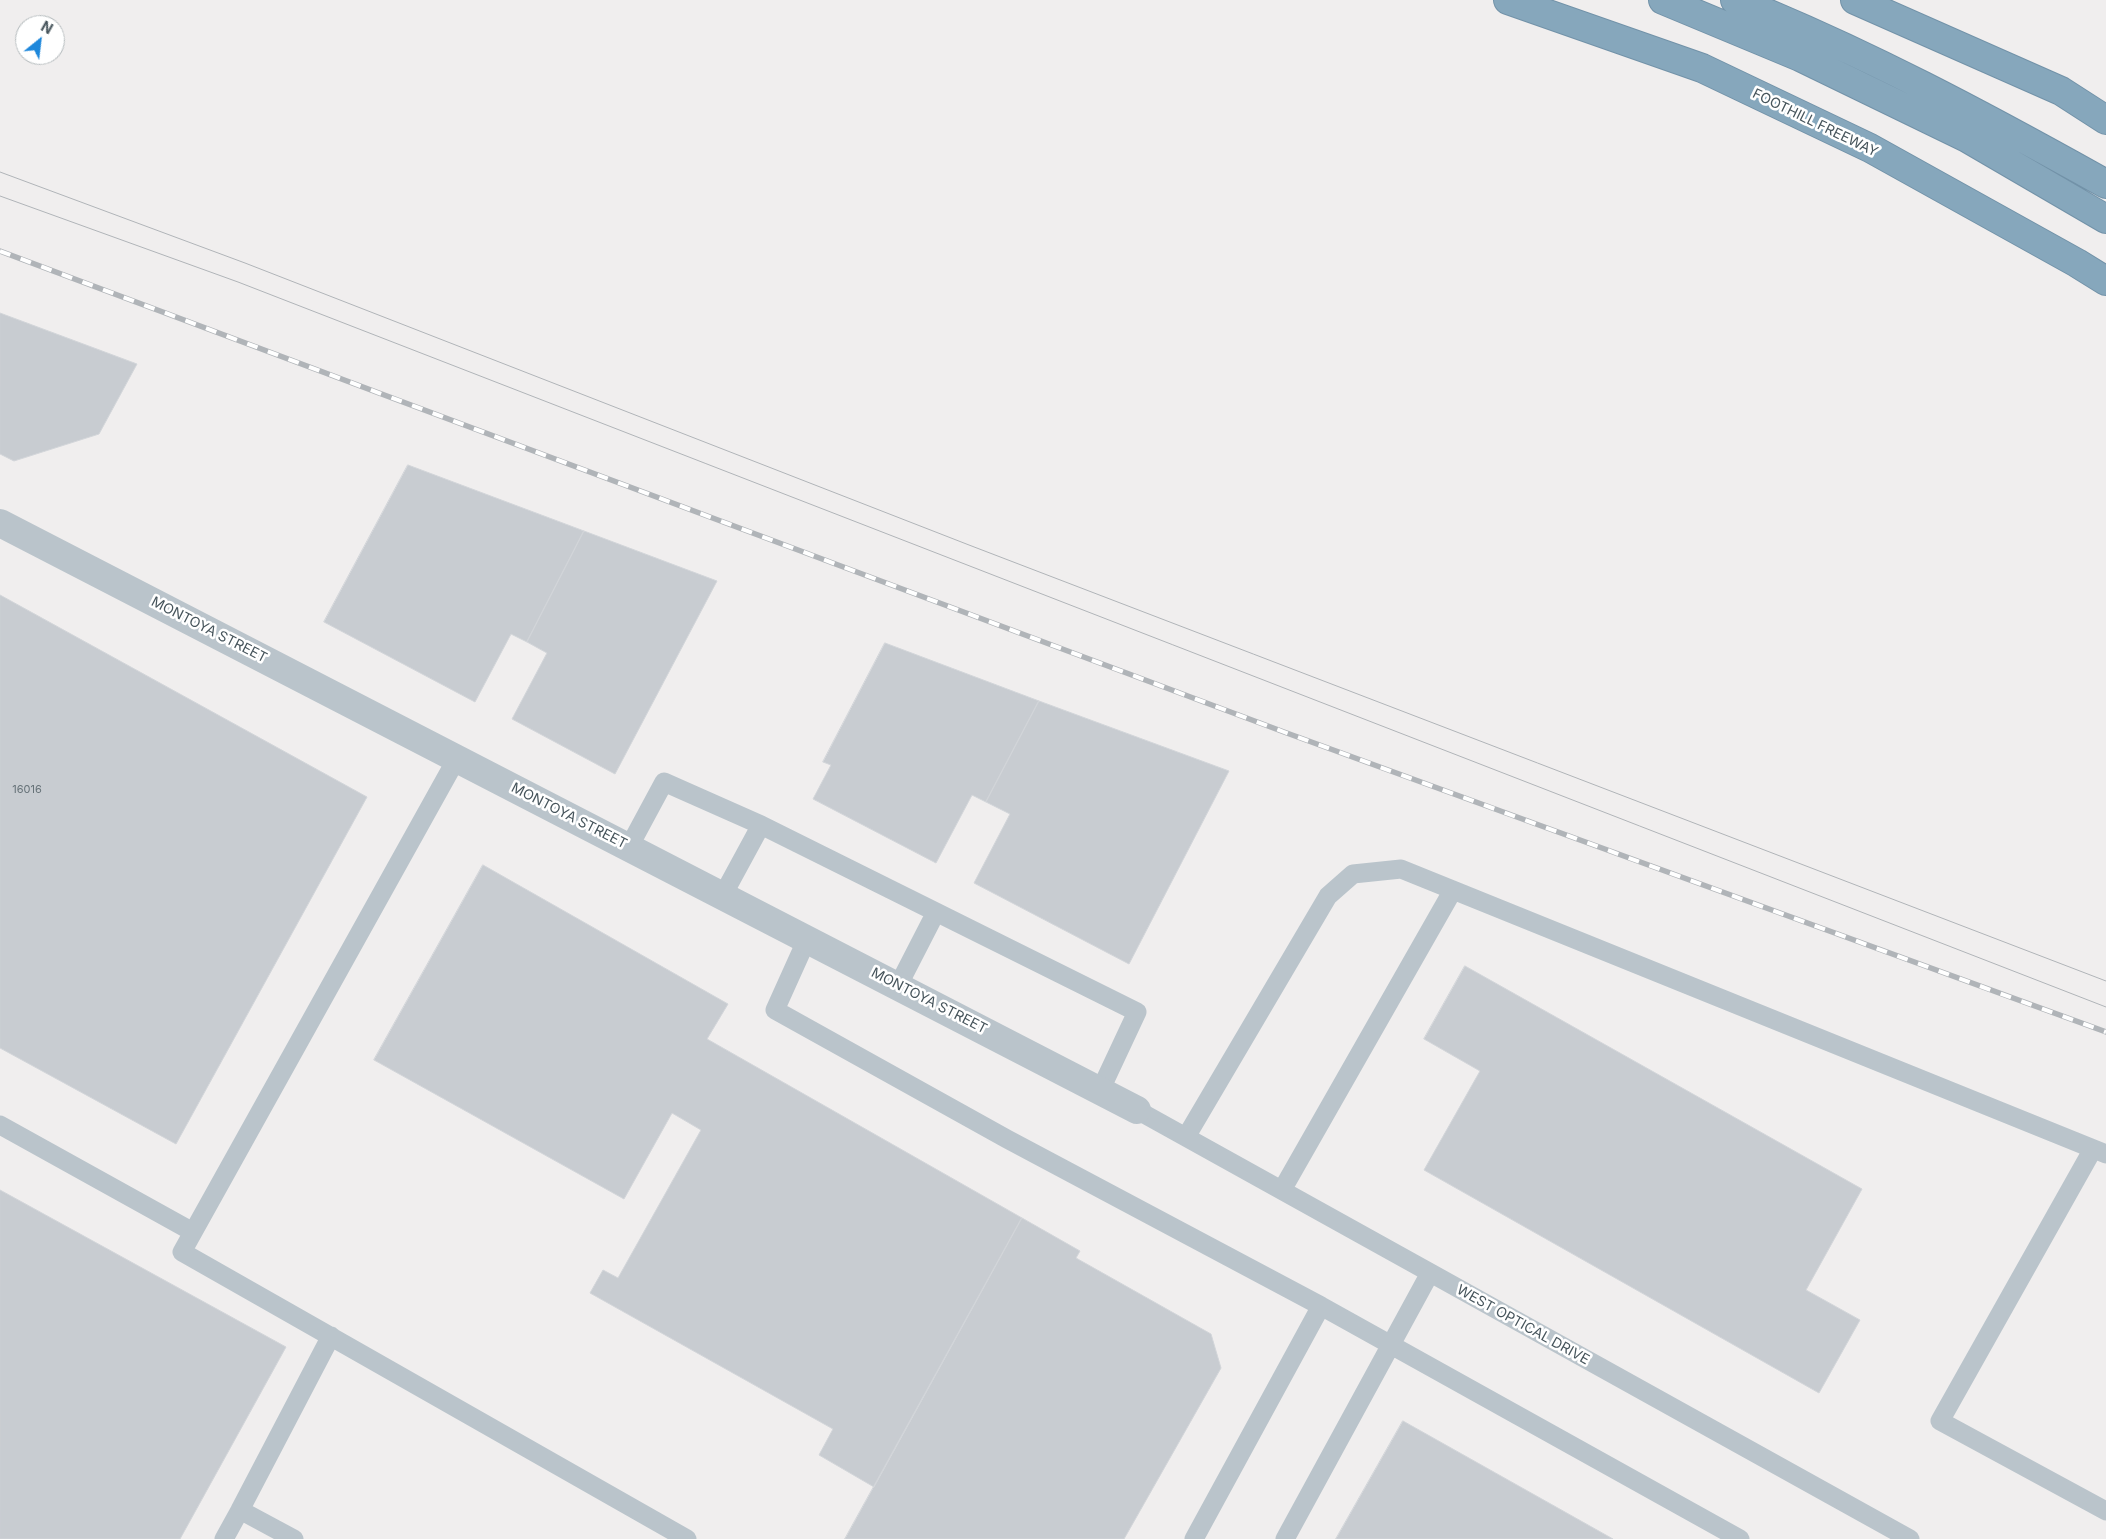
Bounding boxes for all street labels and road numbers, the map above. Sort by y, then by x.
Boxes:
street label: FOOTHILL FREEWAY [1750,85,1880,161]
street label: MONTOYA STREET [148,594,270,666]
street label: MONTOYA STREET [508,780,630,852]
street label: MONTOYA STREET [868,965,990,1037]
street label: WEST OPTICAL DRIVE [1454,1282,1592,1368]

